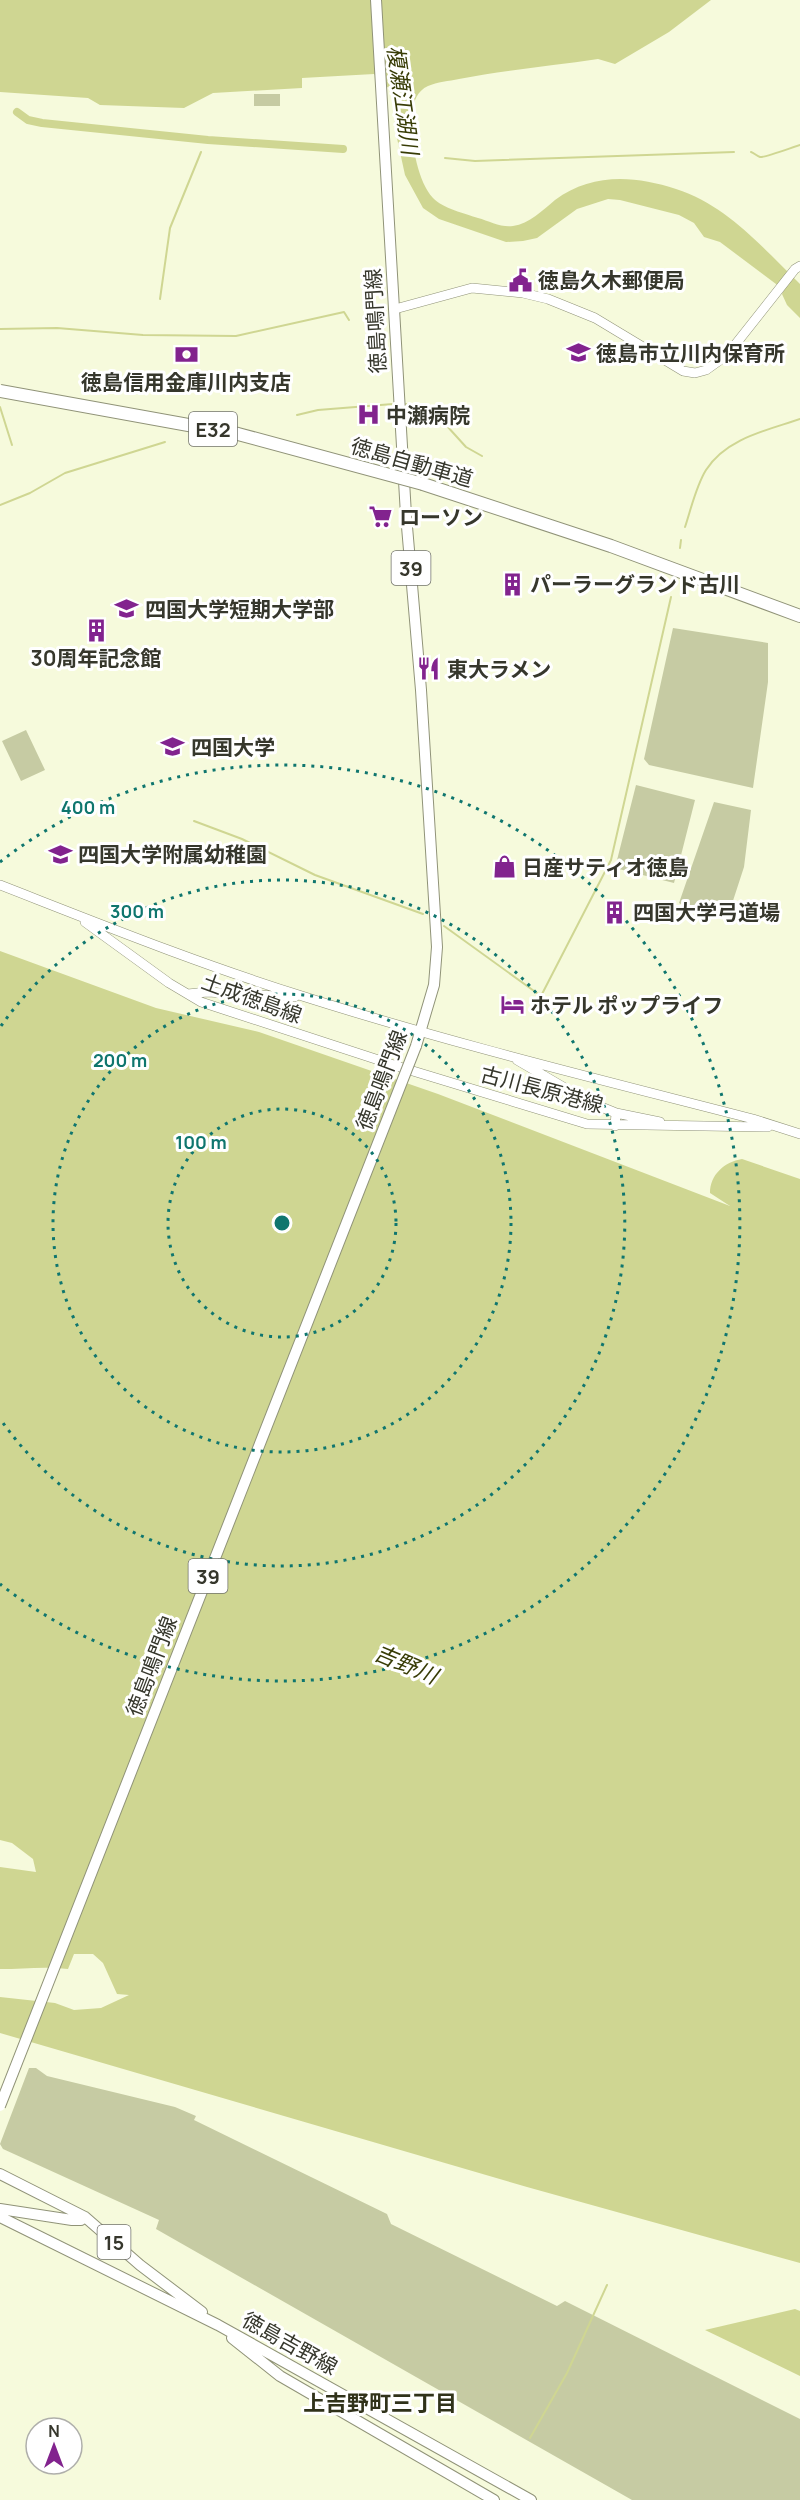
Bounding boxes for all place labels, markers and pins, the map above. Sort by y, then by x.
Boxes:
place label: 徳島久木郵便局 [538,266,685,294]
public building icon: 徳島久木郵便局 [507,267,533,293]
place label: 徳島市立川内保育所 [596,339,785,367]
school or university icon: 徳島市立川内保育所 [565,340,591,366]
bank icon: 徳島信用金庫川内支店 [173,341,199,367]
place label: 徳島信用金庫川内支店 [81,368,291,396]
place label: 中瀬病院 [386,401,470,429]
hospital icon: 中瀬病院 [355,402,381,428]
place label: ローソン [399,503,483,531]
supermarket icon: ローソン [368,504,394,530]
place label: パーラーグランド古川 [530,570,740,598]
building icon: パーラーグランド古川 [499,571,525,597]
place label: 四国大学短期大学部 [145,595,334,623]
school or university icon: 四国大学短期大学部 [114,596,140,622]
building icon: 30周年記念館 [83,617,109,643]
place label: 30周年記念館 [30,644,162,672]
place label: 東大ラメン [447,655,551,683]
restaurant icon: 東大ラメン [416,656,442,682]
place label: 四国大学 [191,733,275,761]
school or university icon: 四国大学 [160,734,186,760]
place label: 四国大学附属幼稚園 [78,840,267,868]
school or university icon: 四国大学附属幼稚園 [47,841,73,867]
place label: 日産サティオ徳島 [522,853,689,881]
shop icon: 日産サティオ徳島 [491,854,517,880]
place label: 四国大学弓道場 [633,898,780,926]
building icon: 四国大学弓道場 [602,899,628,925]
place label: ホテル ポップライフ [530,991,723,1019]
hotel icon: ホテル ポップライフ [499,992,525,1018]
centre of rings [272,1213,292,1233]

